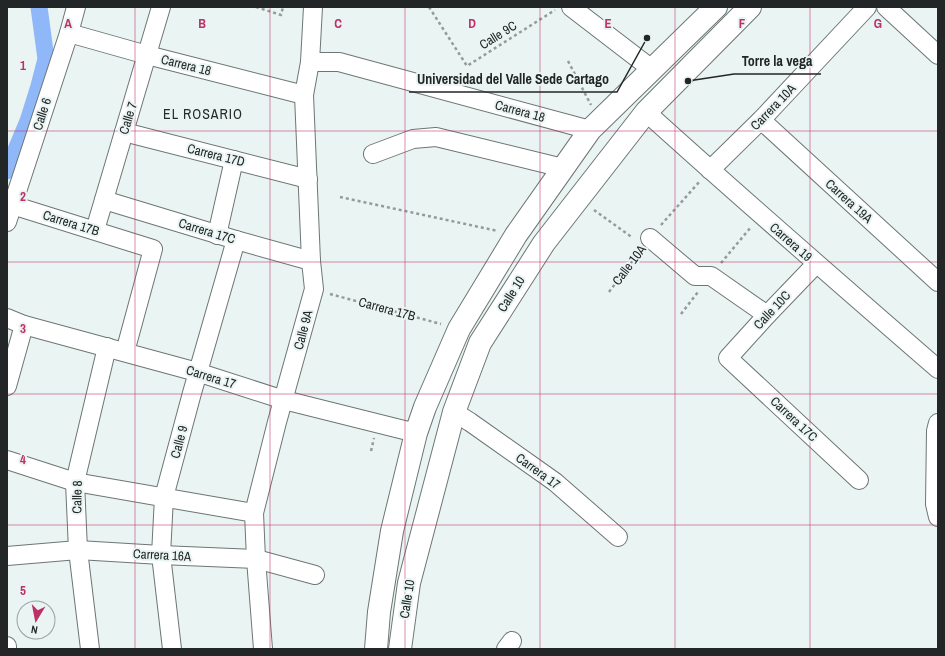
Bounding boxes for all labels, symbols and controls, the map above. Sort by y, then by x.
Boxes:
text: A [64,15,72,32]
text: B [198,15,206,32]
text: C [334,15,342,32]
text: D [468,15,476,32]
text: E [604,15,612,32]
text: F [739,15,746,32]
text: G [874,15,882,32]
street label: Calle 9C [476,17,520,53]
callout: Torre la vega [734,48,821,74]
street label: Carrera 18 [159,51,213,79]
text: Torre la vega [742,52,813,70]
text: 1 [20,57,26,74]
callout: Universidad del Valle Sede Cartago [409,66,617,92]
text: Universidad del Valle Sede Cartago [417,70,609,88]
street label: Carrera 10A [747,80,800,134]
street label: Calle 6 [29,96,55,132]
street label: Carrera 18 [493,96,547,126]
street label: Calle 7 [115,100,141,136]
district label: EL ROSARIO [163,105,243,123]
street label: Carrera 17D [185,140,247,170]
street label: Carrera 19A [822,175,877,227]
text: 2 [20,188,26,205]
street label: Carrera 17B [41,206,101,240]
street label: Carrera 17C [176,214,238,248]
street label: Carrera 19 [766,219,816,265]
street label: Calle 10A [608,241,650,289]
street label: Calle 10 [493,273,529,315]
street label: Calle 10C [750,287,794,333]
street label: Carrera 17B [357,293,417,325]
street label: Calle 9A [290,307,317,352]
text: 3 [20,320,26,337]
street label: Carrera 17 [184,361,238,393]
street label: Carrera 17C [767,393,821,445]
street label: Calle 9 [166,424,192,460]
street label: Carrera 17 [512,449,564,493]
text: 4 [20,451,26,468]
street label: Calle 8 [68,480,86,514]
street label: Carrera 16A [133,545,192,565]
street label: Calle 10 [396,578,418,620]
text: 5 [20,582,26,599]
north arrow [16,600,56,640]
text: N [30,622,39,637]

